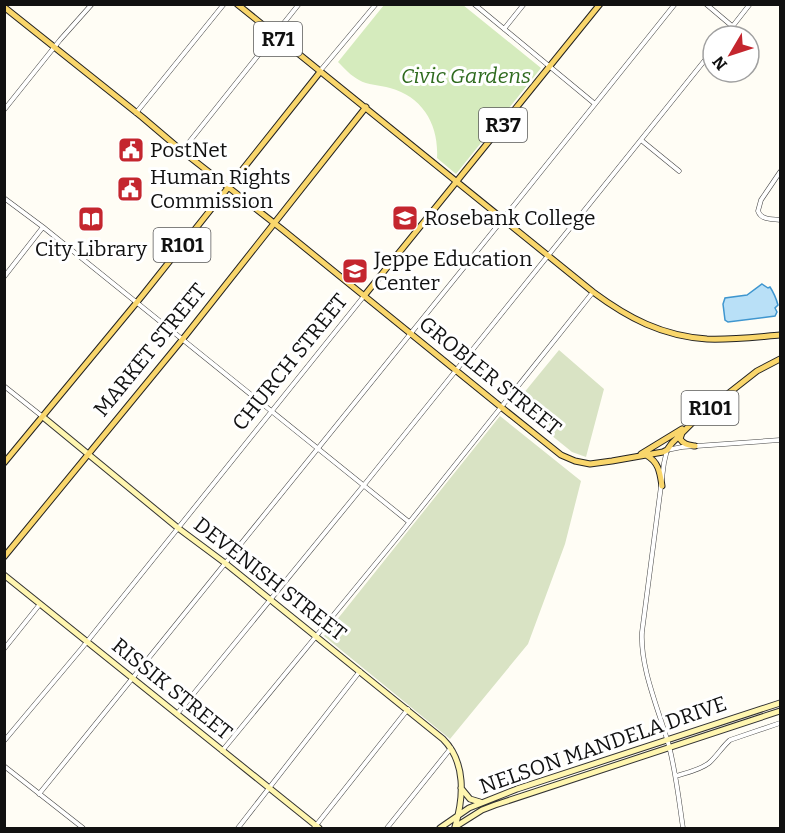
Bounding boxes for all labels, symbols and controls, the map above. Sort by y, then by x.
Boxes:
road number: R71 [254,22,302,56]
north arrow [701,24,761,84]
text: N [708,52,731,74]
park label: Civic Gardens [401,63,531,89]
road number: R37 [479,108,527,142]
public building icon: PostNet [116,135,146,165]
place label: PostNet [150,137,228,163]
place label: Human Rights Commission [150,164,291,214]
public building icon: Human Rights Commission [115,174,145,204]
school or university icon: Rosebank College [390,203,420,233]
library icon: City Library [76,204,106,234]
place label: Rosebank College [424,205,596,231]
road number: R101 [154,228,210,262]
place label: City Library [35,236,148,262]
place label: Jeppe Education Center [373,246,532,296]
school or university icon: Jeppe Education Center [340,256,370,286]
street label: MARKET STREET [88,278,212,422]
street label: CHURCH STREET [227,288,353,436]
street label: GROBLER STREET [414,311,566,441]
road number: R101 [682,391,738,425]
street label: DEVENISH STREET [189,511,351,647]
street label: RISSIK STREET [107,633,237,745]
street label: NELSON MANDELA DRIVE [476,690,730,800]

